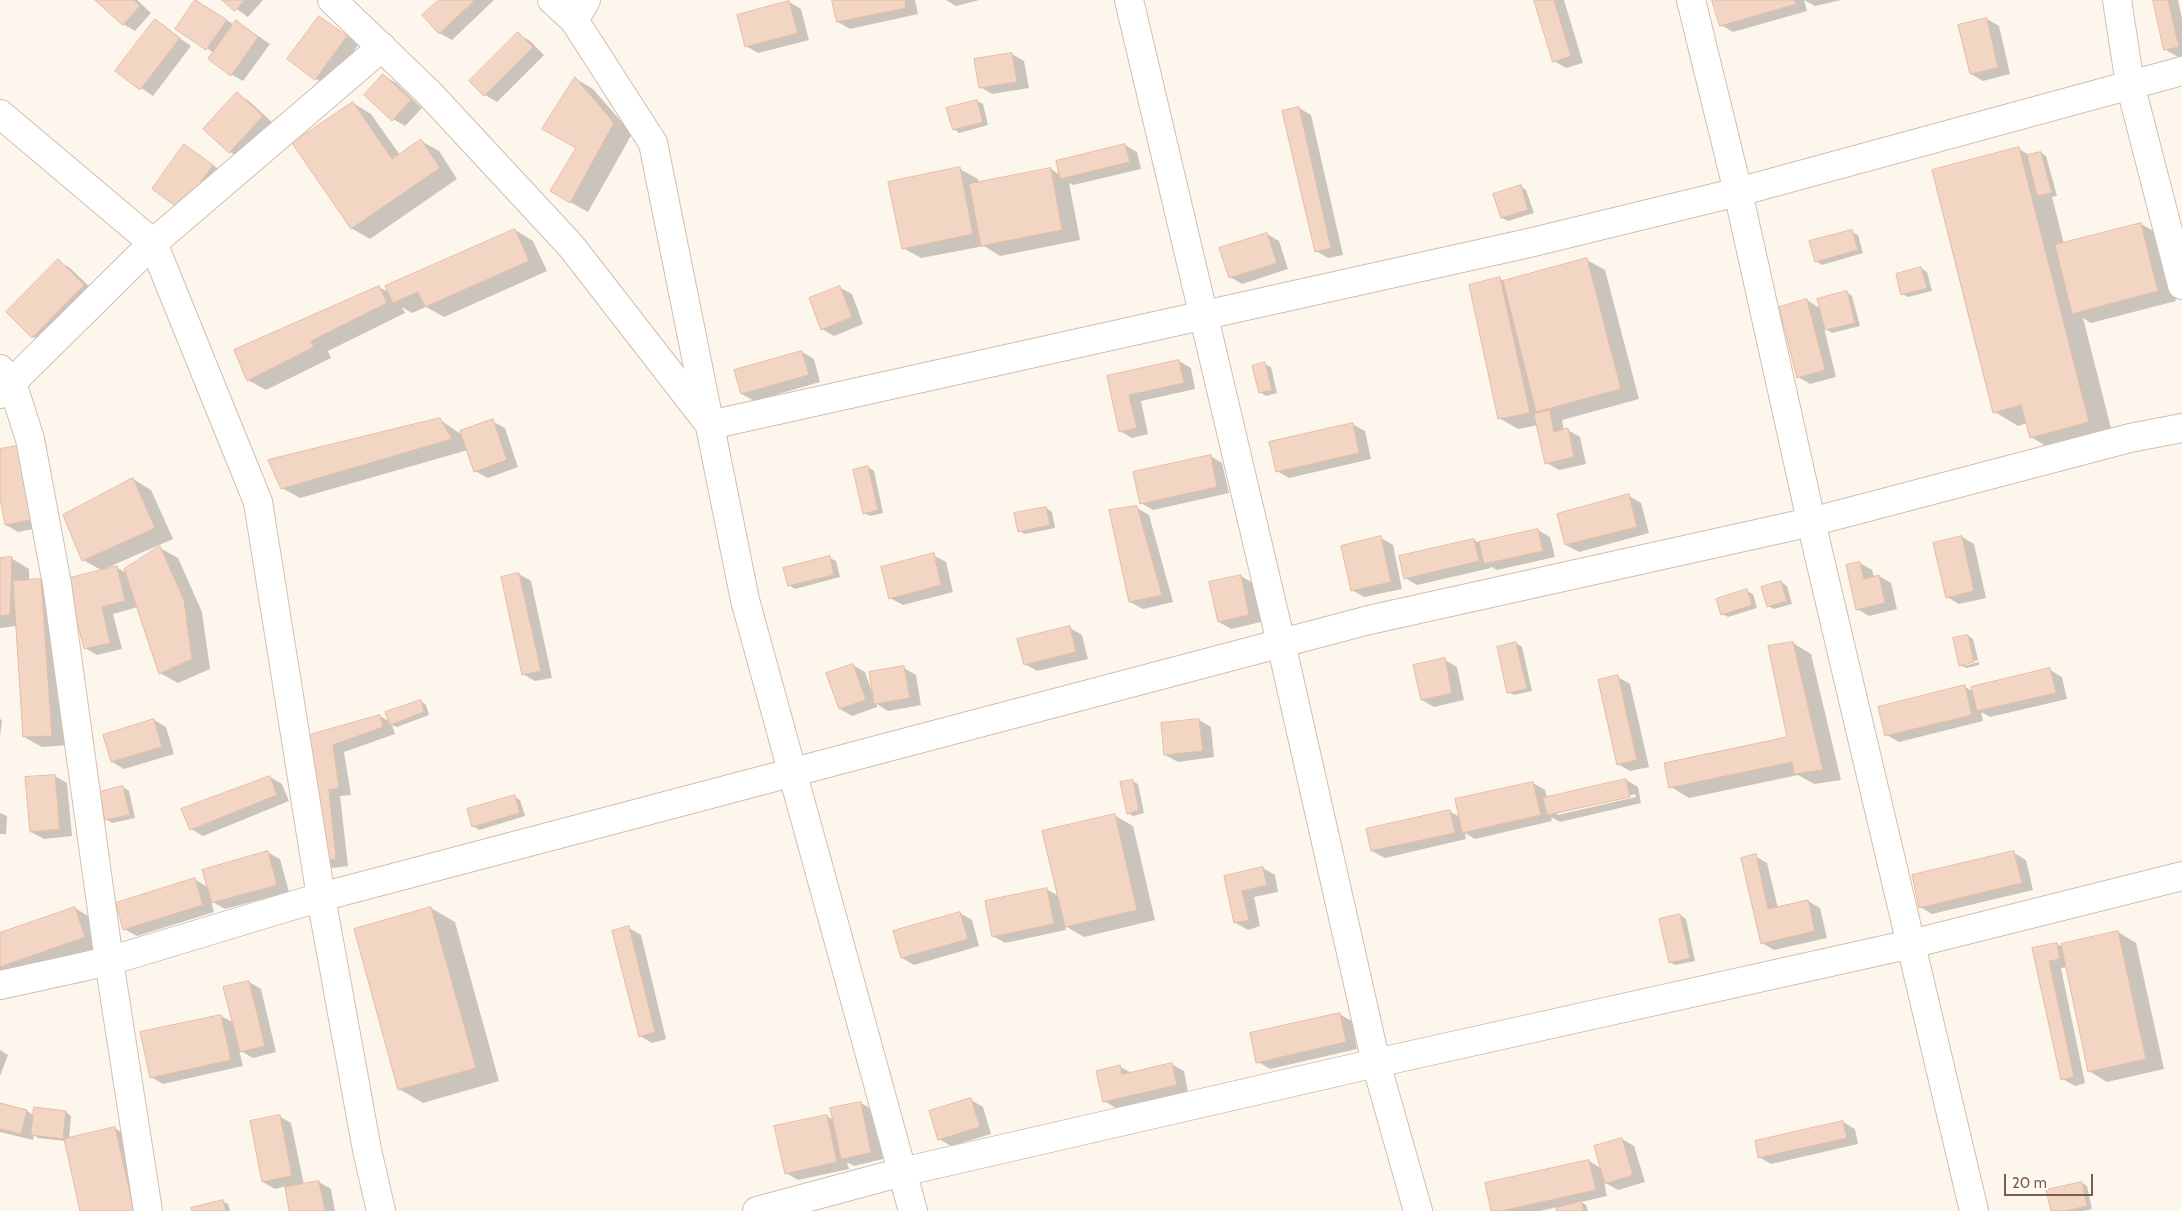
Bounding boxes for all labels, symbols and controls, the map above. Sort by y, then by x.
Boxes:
scale bar [2007,1164,2096,1196]
text: 20 m [2012,1174,2047,1192]

